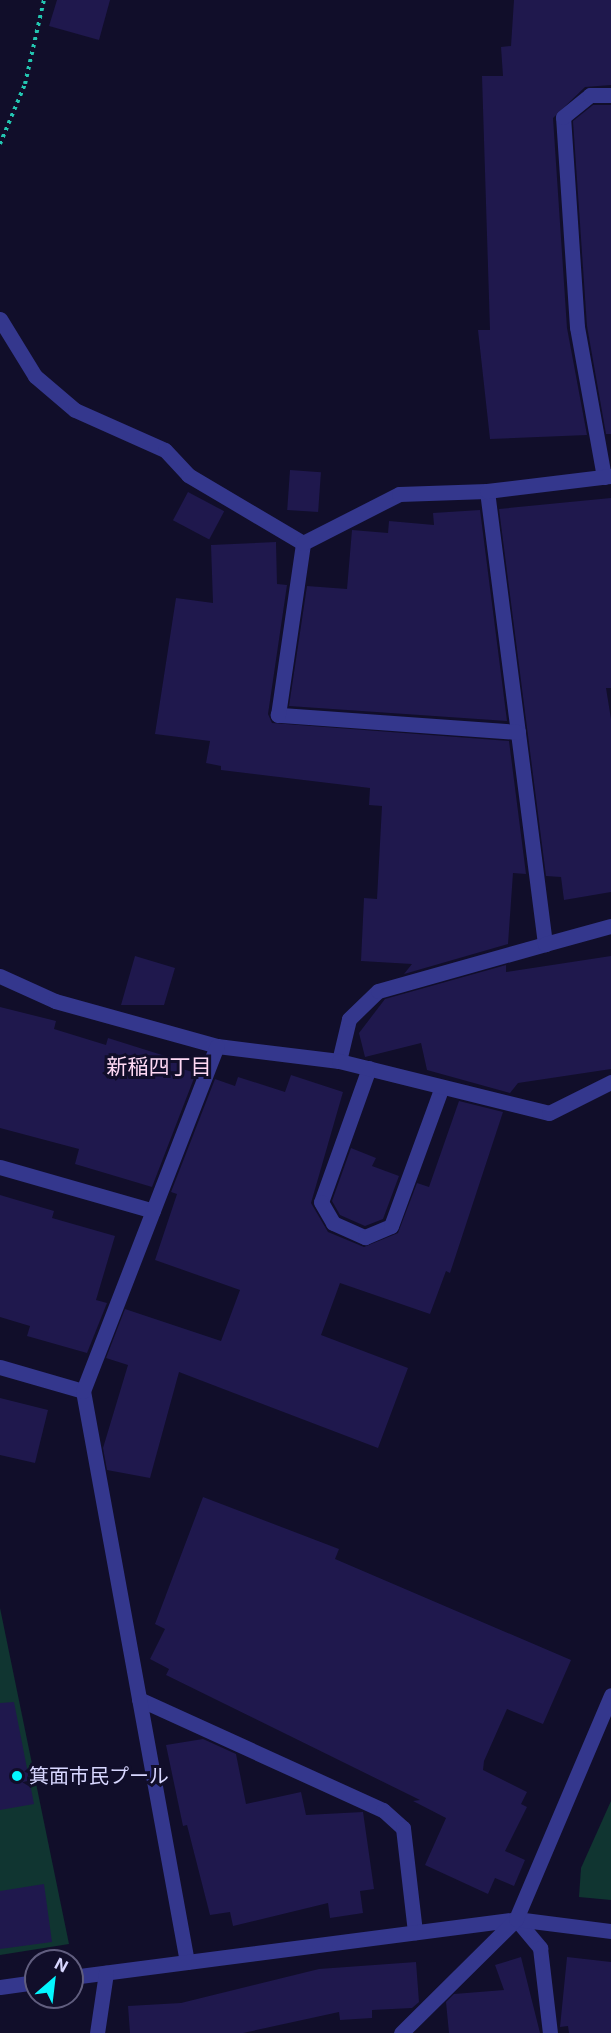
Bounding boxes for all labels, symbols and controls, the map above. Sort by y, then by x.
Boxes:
district label: 新稲四丁目 [107,1054,211,1080]
place label: 箕面市民プール [29,1764,169,1788]
marker: 箕面市民プール [10,1769,24,1783]
north arrow [24,1949,84,2009]
text: N [51,1953,72,1977]

